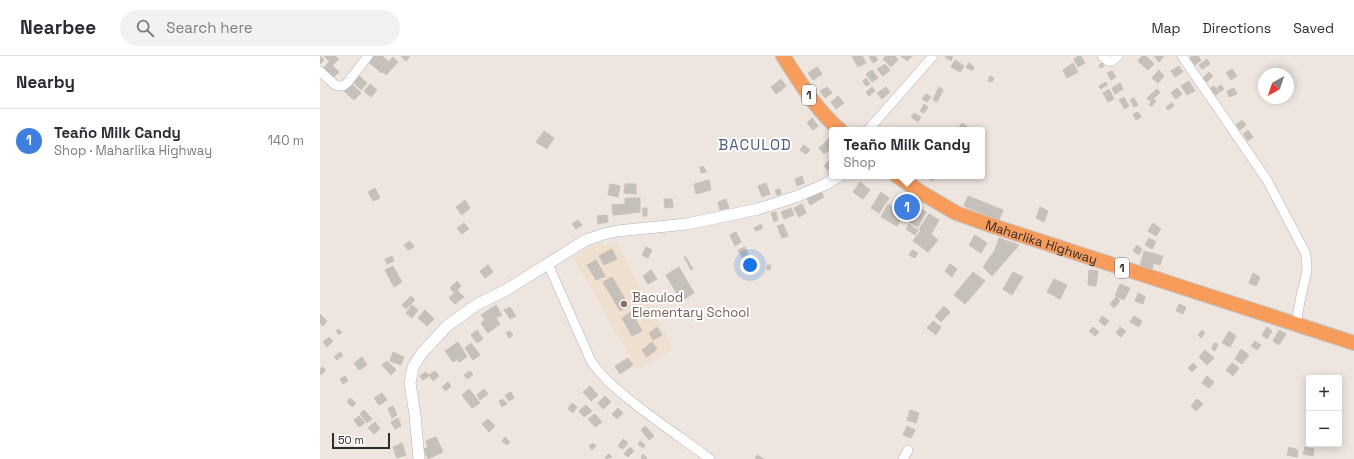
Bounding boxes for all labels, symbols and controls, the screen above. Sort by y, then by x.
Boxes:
search box [120,10,400,46]
text: Nearbee [20,15,96,40]
icon: search [134,17,156,39]
text: Search here [166,18,253,37]
text: Map [1151,19,1181,37]
text: Directions [1203,19,1271,37]
text: Saved [1293,19,1334,37]
north arrow [1258,68,1294,104]
text: Nearby [16,71,75,93]
road number: 1 [802,85,816,105]
text: Teaño Milk Candy [54,123,181,142]
popup [829,127,985,179]
text: 1 [26,132,32,149]
text: 140 m [268,132,304,149]
district label: BACULOD [718,135,792,154]
text: Teaño Milk Candy [844,135,970,154]
text: Shop · Maharlika Highway [54,142,212,159]
text: Shop [844,154,876,171]
pin: 1 [894,192,920,222]
street label: Maharlika Highway [983,216,1100,268]
your location [740,255,760,275]
road number: 1 [1115,258,1129,278]
place label: Baculod Elementary School [632,289,749,321]
marker: Baculod Elementary School [619,299,629,309]
map controls [1306,375,1342,447]
button: + [1306,375,1342,411]
button: − [1306,411,1342,447]
scale bar [332,431,390,450]
text: 50 m [338,433,364,447]

